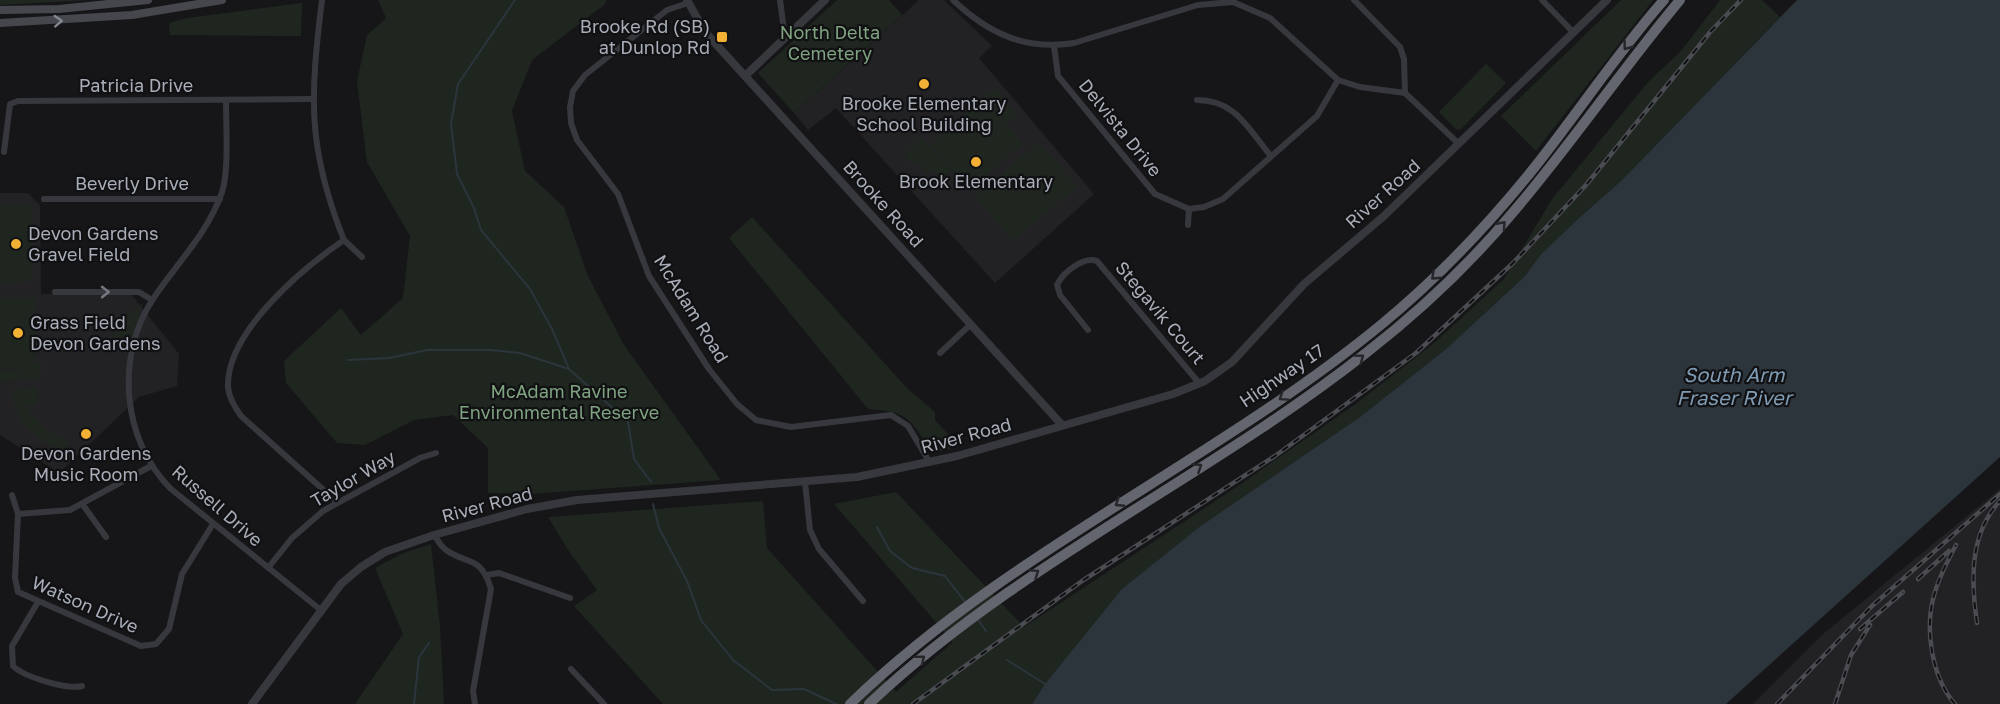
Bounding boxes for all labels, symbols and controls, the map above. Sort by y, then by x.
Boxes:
one-way arrow [54,15,63,28]
place label: Brooke Rd (SB) at Dunlop Rd [580,15,710,58]
park label: North Delta Cemetery [780,21,880,64]
marker: Brooke Rd (SB) at Dunlop Rd [715,30,729,44]
one-way arrow [1623,39,1634,50]
street label: Patricia Drive [79,74,193,96]
street label: Delvista Drive [1075,74,1167,181]
marker: Brooke Elementary School Building [917,77,931,91]
place label: Brooke Elementary School Building [842,92,1006,135]
street label: River Road [1340,154,1424,232]
street label: Brooke Road [839,155,929,251]
marker: Brook Elementary [969,155,983,169]
place label: Brook Elementary [899,170,1053,192]
street label: Beverly Drive [75,172,189,194]
one-way arrow [1495,221,1506,232]
place label: Devon Gardens Gravel Field [28,222,159,265]
marker: Devon Gardens Gravel Field [9,237,23,251]
street label: McAdam Road [650,251,734,366]
street label: Stegavik Court [1111,256,1210,368]
one-way arrow [1432,269,1442,280]
one-way arrow [100,286,109,298]
place label: Grass Field Devon Gardens [30,311,161,354]
marker: Grass Field Devon Gardens [11,326,25,340]
street label: Highway 17 [1235,339,1328,412]
one-way arrow [1353,354,1364,365]
water label: South Arm Fraser River [1677,362,1795,409]
park label: McAdam Ravine Environmental Reserve [459,380,659,423]
one-way arrow [1279,390,1290,401]
street label: River Road [918,412,1013,458]
marker: Devon Gardens Music Room [79,427,93,441]
place label: Devon Gardens Music Room [21,442,151,485]
street label: Taylor Way [306,445,399,511]
street label: Russell Drive [168,460,267,551]
one-way arrow [1191,463,1202,474]
street label: River Road [439,481,534,527]
one-way arrow [1115,495,1125,507]
one-way arrow [1028,570,1039,581]
street label: Watson Drive [29,571,142,637]
one-way arrow [914,655,925,666]

